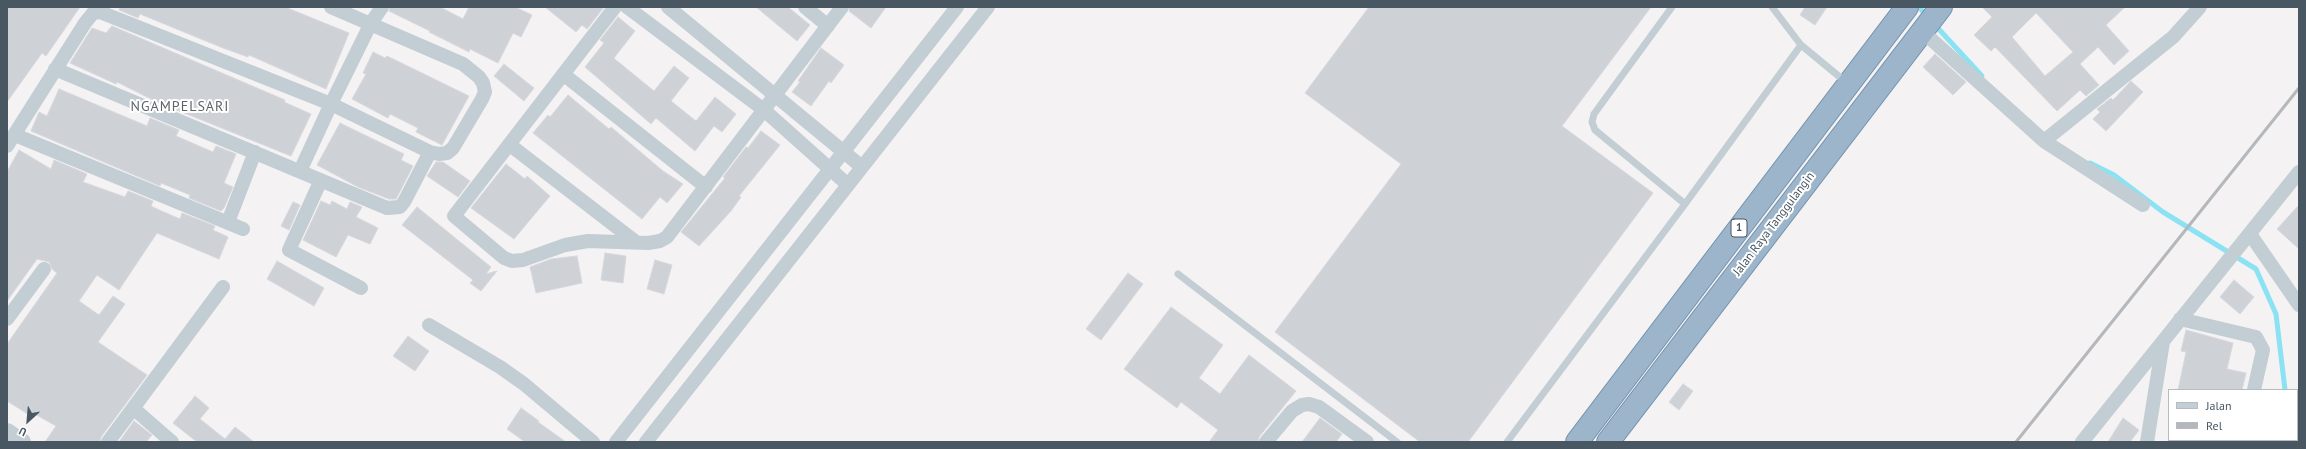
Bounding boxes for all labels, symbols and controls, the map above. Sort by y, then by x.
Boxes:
district label: NGAMPELSARI [131,99,229,115]
street label: Jalan Raya Tanggulangin [1730,169,1818,279]
road number: 1 [1731,219,1747,237]
legend [2168,389,2298,441]
text: Jalan [2206,398,2231,413]
north arrow [8,401,48,441]
text: Rel [2206,418,2222,433]
text: U [17,424,29,440]

